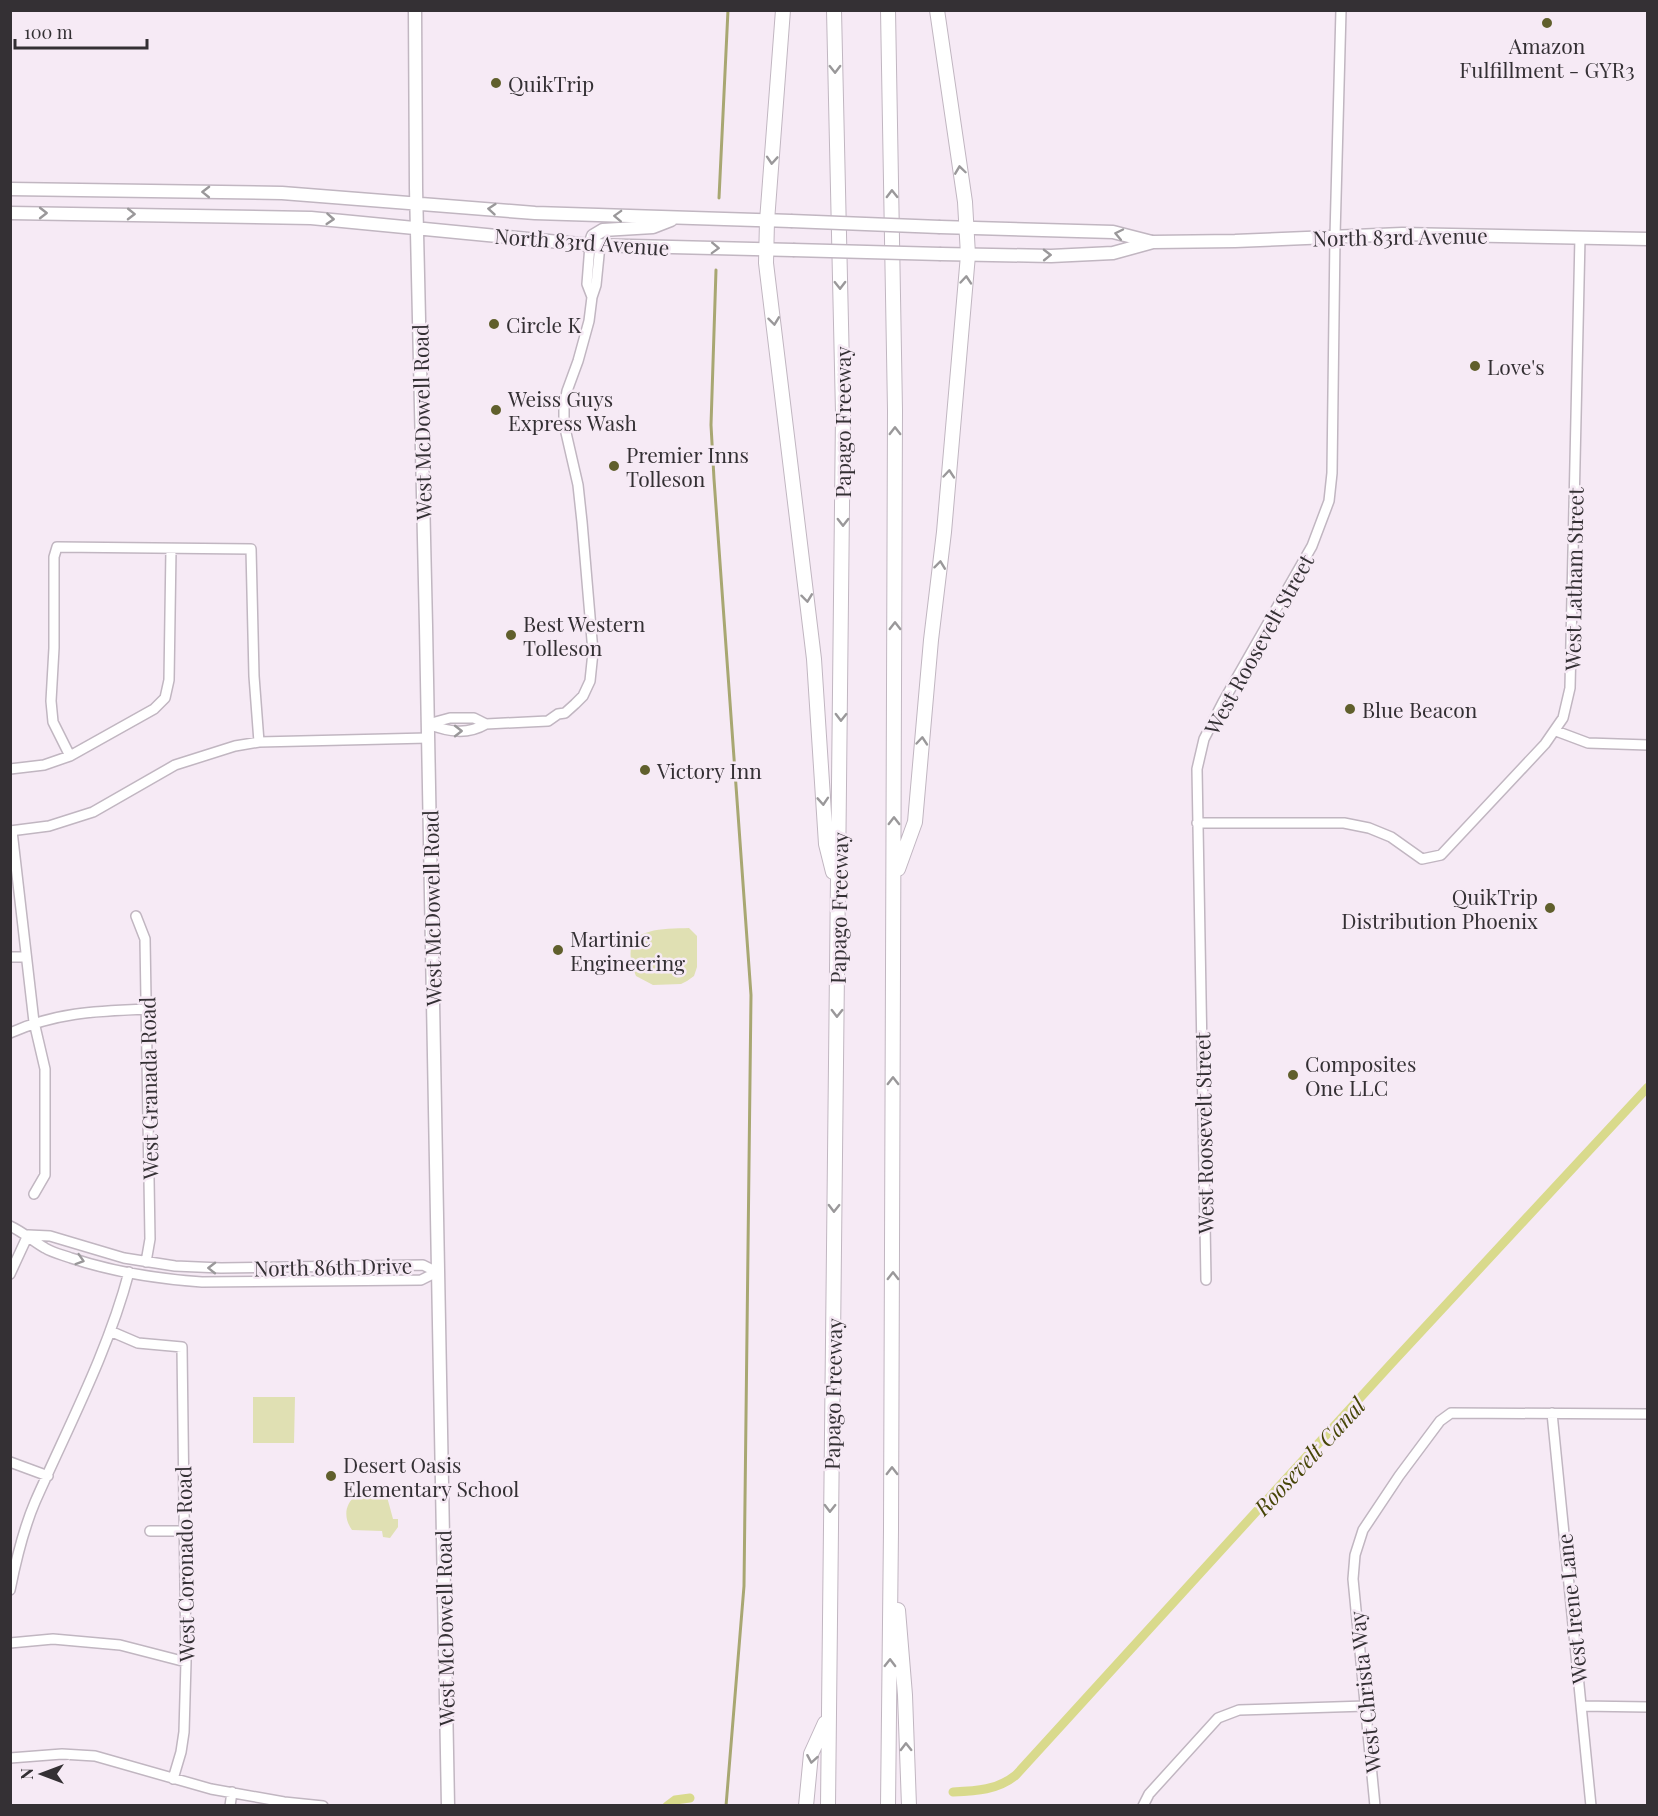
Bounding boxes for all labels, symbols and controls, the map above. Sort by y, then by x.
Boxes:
scale bar [15,12,147,50]
marker: Amazon Fulfillment - GYR3 [1540,16,1554,30]
text: 100 m [24,20,73,44]
place label: Amazon Fulfillment - GYR3 [1459,31,1635,83]
one-way arrow [829,64,841,73]
place label: QuikTrip [508,69,594,97]
marker: QuikTrip [489,76,503,90]
one-way arrow [766,155,779,164]
one-way arrow [954,166,966,175]
one-way arrow [201,185,210,198]
one-way arrow [885,189,898,198]
one-way arrow [488,203,497,216]
one-way arrow [39,207,48,219]
one-way arrow [126,208,135,220]
one-way arrow [614,210,623,222]
one-way arrow [326,213,335,226]
street label: North 83rd Avenue [1312,220,1488,252]
street label: North 83rd Avenue [494,221,670,261]
one-way arrow [1114,228,1124,241]
one-way arrow [710,242,719,255]
one-way arrow [1043,249,1052,262]
one-way arrow [959,275,972,284]
one-way arrow [834,280,846,289]
place label: Circle K [506,310,581,338]
one-way arrow [767,316,779,325]
marker: Circle K [487,317,501,331]
street label: West McDowell Road [405,324,437,521]
street label: Papago Freeway [828,346,856,498]
place label: Love's [1487,352,1545,380]
marker: Love's [1468,359,1482,373]
place label: Weiss Guys Express Wash [507,384,638,436]
marker: Weiss Guys Express Wash [489,403,503,417]
one-way arrow [889,426,901,435]
place label: Premier Inns Tolleson [626,440,749,492]
marker: Premier Inns Tolleson [607,459,621,473]
one-way arrow [943,470,956,479]
street label: West Latham Street [1557,487,1589,672]
one-way arrow [837,517,849,526]
street label: West Roosevelt Street [1196,548,1319,740]
one-way arrow [934,561,946,570]
one-way arrow [800,593,813,602]
place label: Best Western Tolleson [523,609,646,661]
one-way arrow [889,621,901,630]
marker: Best Western Tolleson [504,628,518,642]
place label: Blue Beacon [1362,695,1478,723]
marker: Blue Beacon [1343,702,1357,716]
one-way arrow [834,712,847,721]
one-way arrow [453,725,462,737]
one-way arrow [915,736,928,745]
place label: Victory Inn [656,756,762,784]
marker: Victory Inn [638,763,652,777]
one-way arrow [817,797,830,806]
street label: West McDowell Road [415,810,447,1007]
one-way arrow [888,816,900,825]
street label: Papago Freeway [823,831,853,984]
place label: QuikTrip Distribution Phoenix [1341,882,1538,934]
marker: QuikTrip Distribution Phoenix [1543,901,1557,915]
place label: Martinic Engineering [570,924,685,976]
marker: Martinic Engineering [551,943,565,957]
street label: West Granada Road [132,996,164,1181]
one-way arrow [831,1009,843,1018]
street label: West Roosevelt Street [1187,1031,1219,1235]
place label: Composites One LLC [1305,1049,1416,1101]
marker: Composites One LLC [1286,1068,1300,1082]
one-way arrow [887,1077,899,1086]
one-way arrow [828,1204,840,1213]
street label: North 86th Drive [254,1251,412,1281]
one-way arrow [74,1253,85,1265]
one-way arrow [208,1262,217,1274]
one-way arrow [887,1272,899,1281]
street label: Papago Freeway [817,1317,847,1470]
water label: Roosevelt Canal [1246,1390,1372,1522]
place label: Desert Oasis Elementary School [343,1450,519,1502]
street label: West Coronado Road [168,1466,200,1663]
one-way arrow [886,1467,898,1476]
marker: Desert Oasis Elementary School [324,1469,338,1483]
one-way arrow [824,1504,837,1513]
street label: West McDowell Road [428,1530,460,1727]
street label: West Irene Lane [1549,1532,1593,1686]
street label: West Christa Way [1342,1609,1387,1775]
one-way arrow [884,1659,896,1668]
one-way arrow [900,1743,912,1752]
north arrow [12,1744,72,1804]
one-way arrow [806,1754,818,1764]
text: N [16,1768,37,1780]

